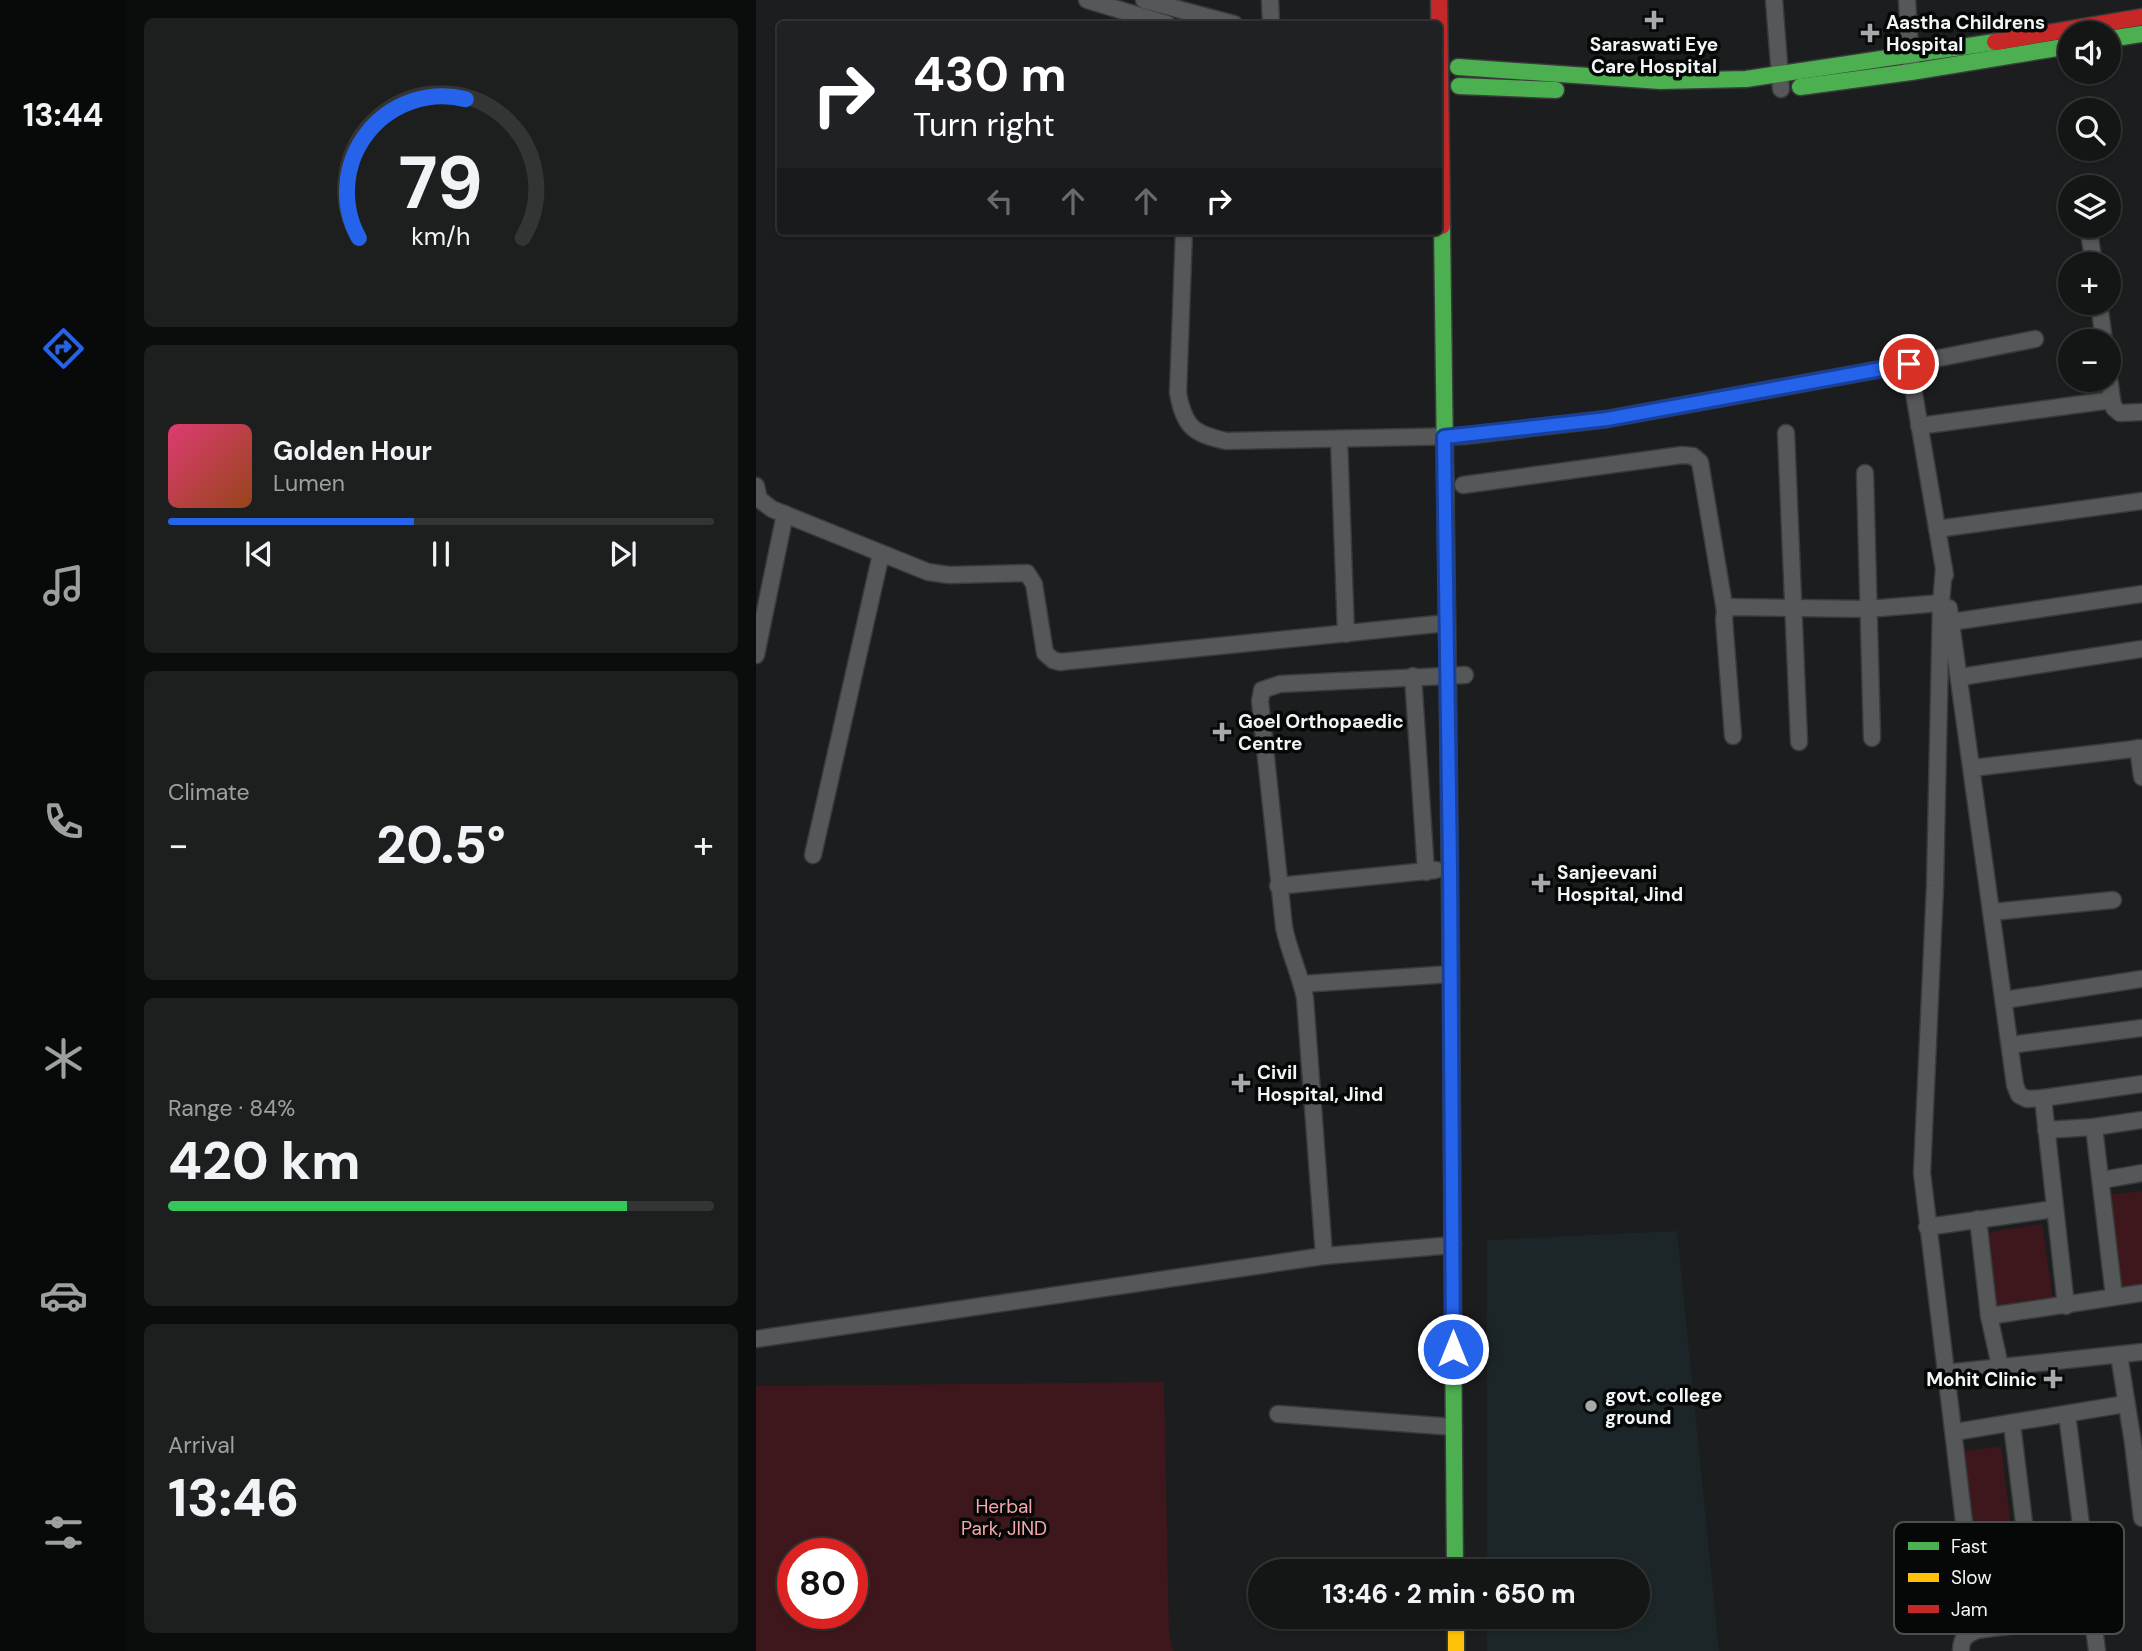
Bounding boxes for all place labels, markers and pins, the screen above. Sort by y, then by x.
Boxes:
marker: Saraswati Eye Care Hospital [1644,10,1664,30]
place label: Aastha Childrens Hospital [1886,10,2045,57]
marker: Aastha Childrens Hospital [1860,23,1880,43]
place label: Saraswati Eye Care Hospital [1590,32,1718,79]
pin [1879,334,1939,394]
place label: Goel Orthopaedic Centre [1238,709,1404,756]
marker: Goel Orthopaedic Centre [1212,722,1232,742]
place label: Sanjeevani Hospital, Jind [1557,860,1683,907]
marker: Sanjeevani Hospital, Jind [1531,873,1551,893]
place label: Civil Hospital, Jind [1257,1060,1383,1107]
marker: Civil Hospital, Jind [1231,1073,1251,1093]
place label: Mohit Clinic [1926,1367,2037,1392]
marker: Mohit Clinic [2043,1369,2063,1389]
place label: govt. college ground [1605,1383,1722,1430]
marker: govt. college ground [1583,1398,1599,1414]

